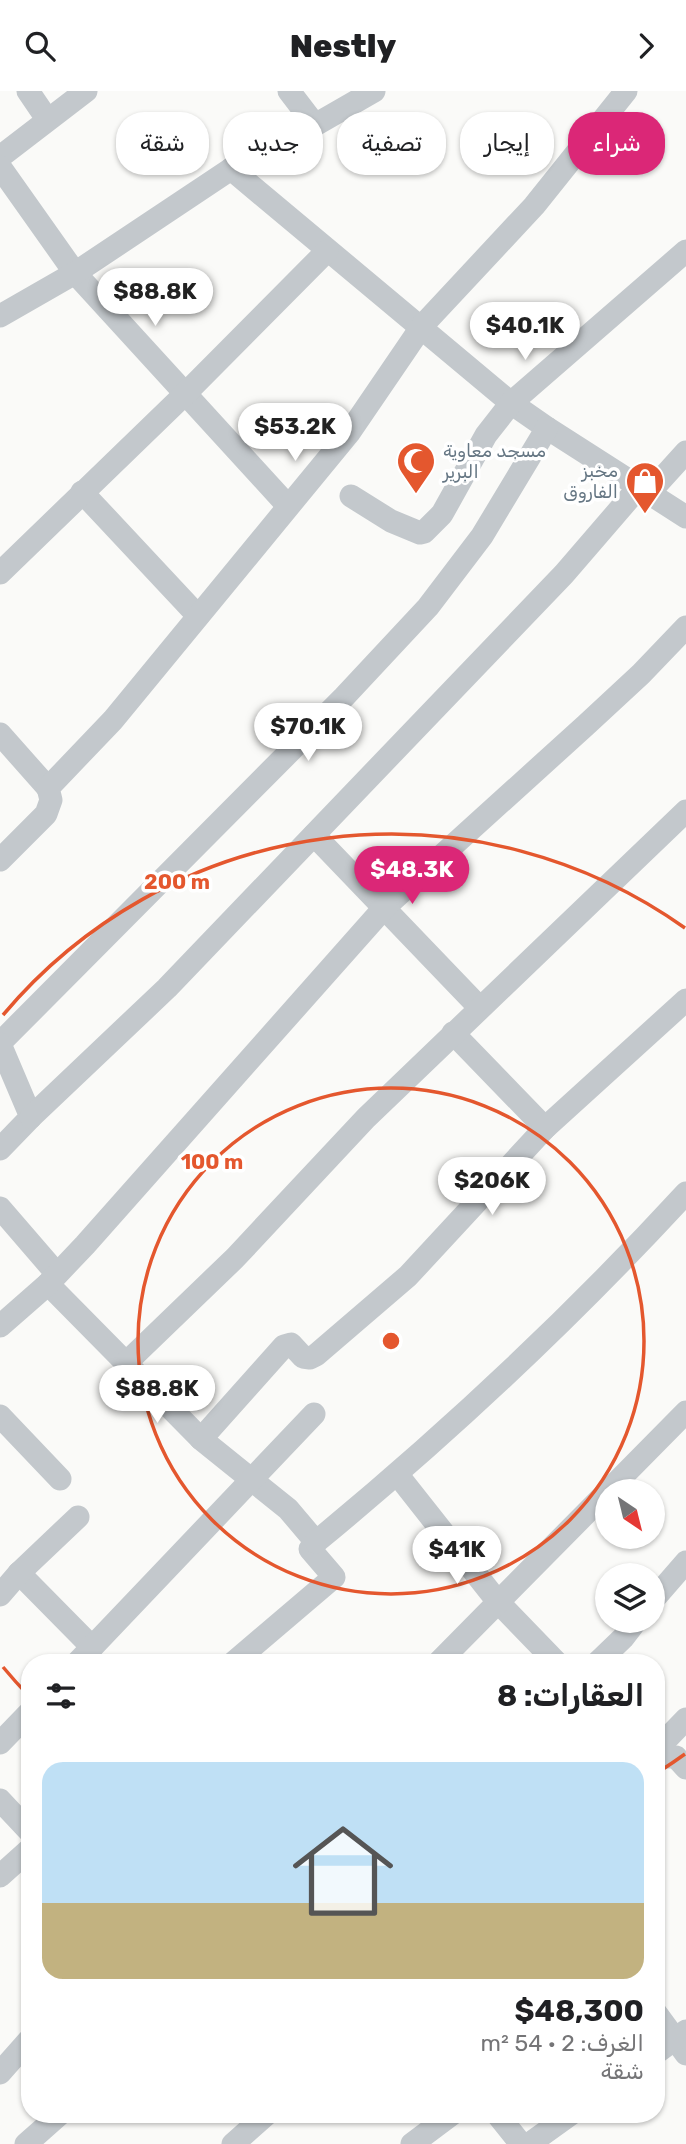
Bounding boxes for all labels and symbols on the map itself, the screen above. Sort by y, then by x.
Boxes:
pin: $88.8K [98,268,212,328]
pin: $40.1K [468,303,582,362]
pin: $53.2K [238,403,352,463]
mosque icon: مسجد معاوية البرير [395,440,437,495]
place label: مسجد معاوية البرير [442,440,546,483]
place label: مخبز الفاروق [563,460,618,503]
shop icon: مخبز الفاروق [624,460,666,515]
pin: $70.1K [251,703,365,763]
pin: $48.3K [355,847,469,906]
text: 200 m [144,869,210,894]
text: 100 m [181,1149,243,1174]
pin: $206K [443,1157,541,1217]
centre of rings [379,1329,403,1353]
pin: $88.8K [100,1365,214,1425]
north arrow [595,1479,665,1549]
pin: $41K [416,1527,498,1586]

